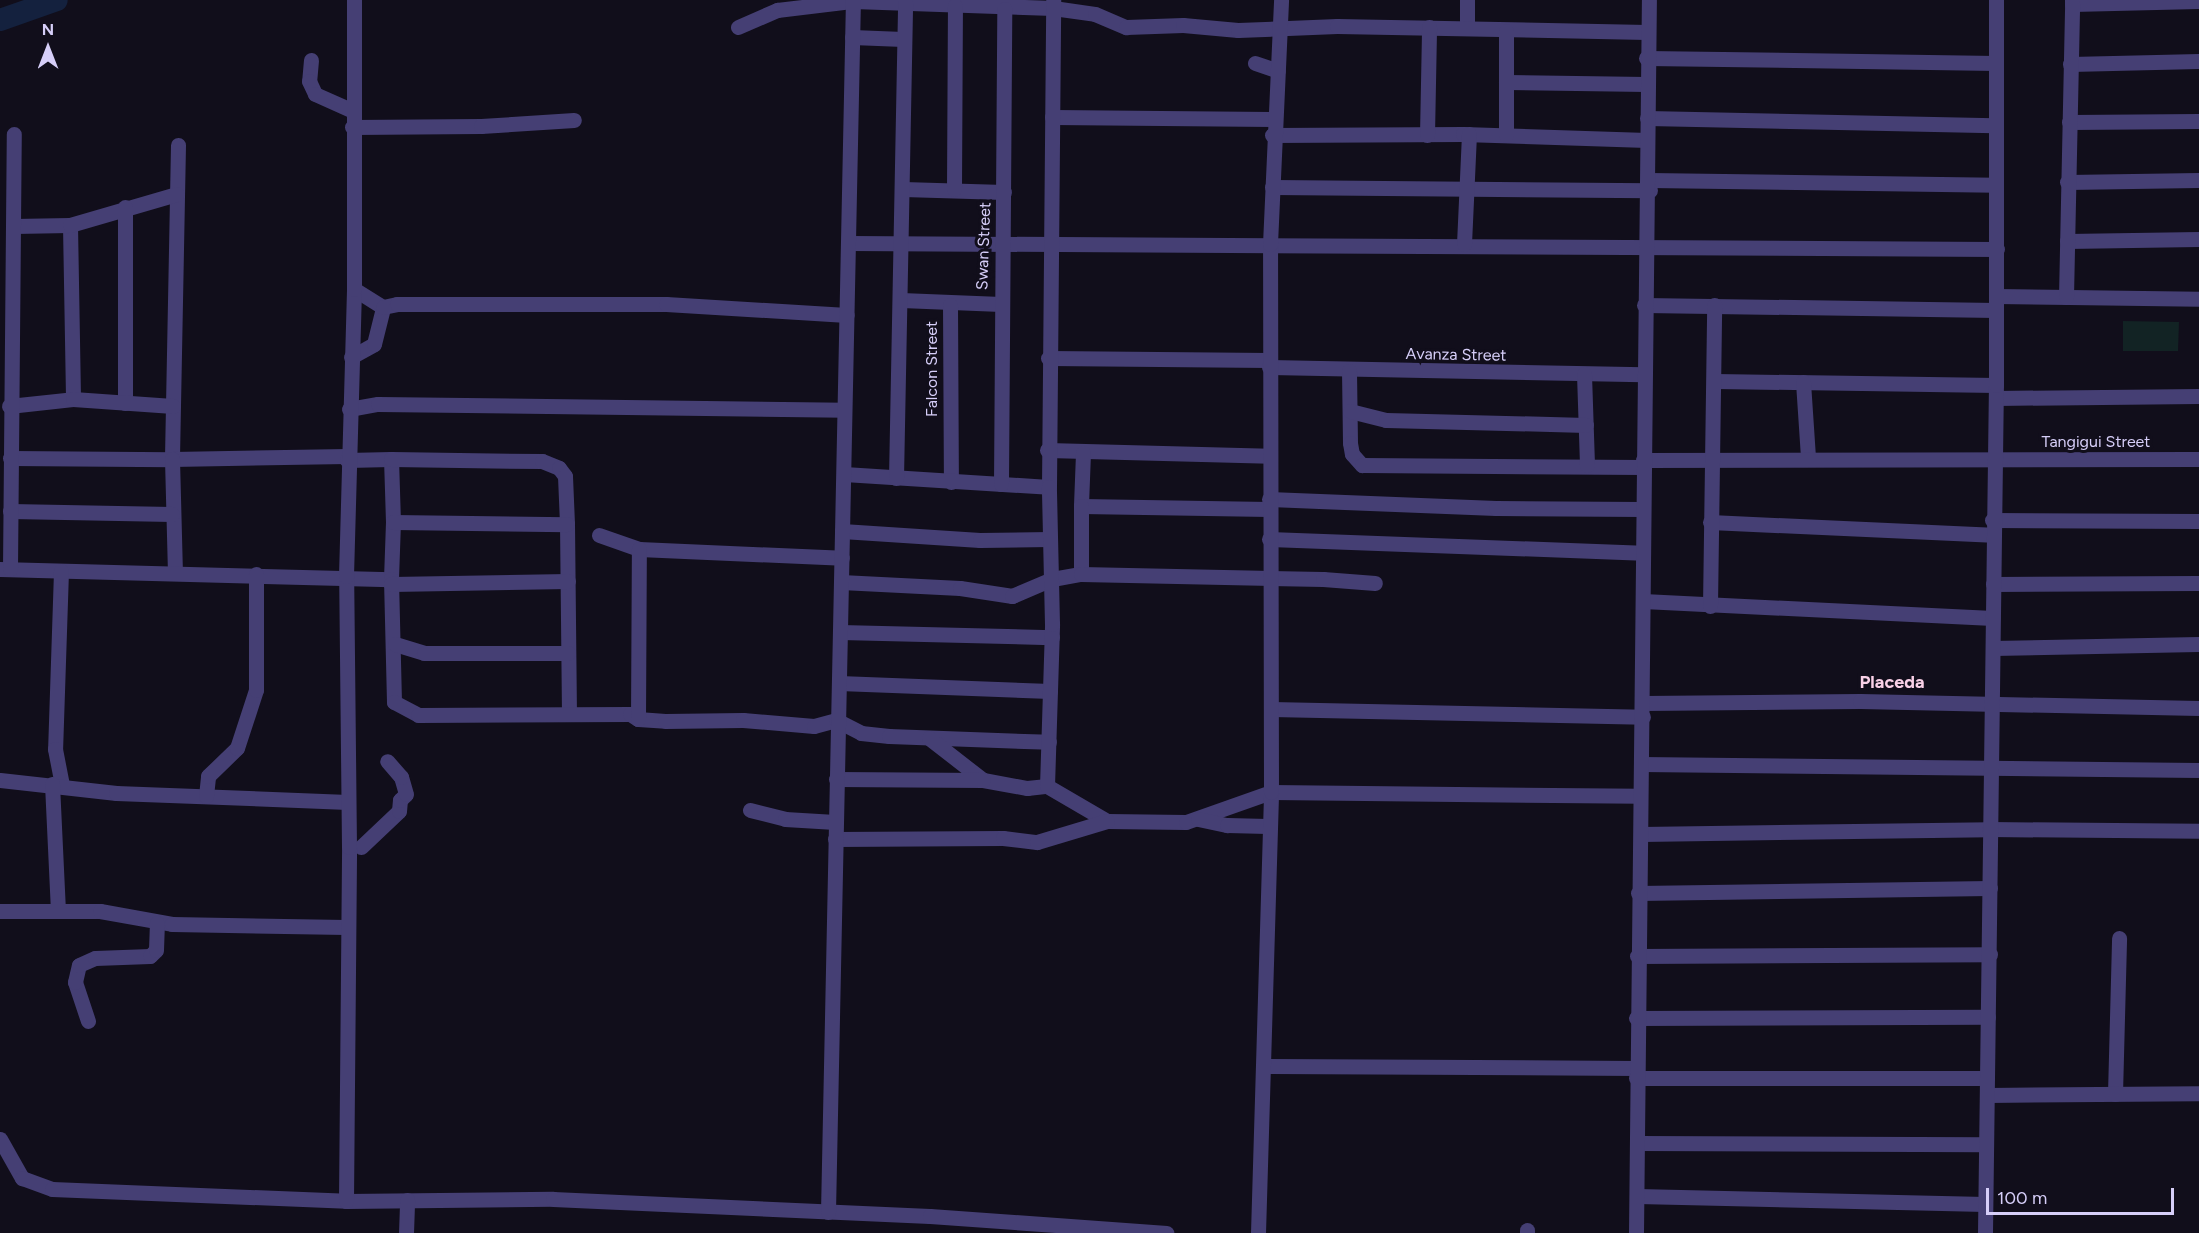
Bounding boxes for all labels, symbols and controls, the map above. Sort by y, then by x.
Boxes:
north arrow [18,18,78,78]
text: N [42,20,54,39]
street label: Swan Street [973,202,995,290]
street label: Falcon Street [922,321,942,417]
street label: Avanza Street [1406,345,1506,365]
street label: Tangigui Street [2042,432,2150,452]
district label: Placeda [1860,671,1924,693]
scale bar [1989,1176,2176,1214]
text: 100 m [1997,1187,2047,1209]

